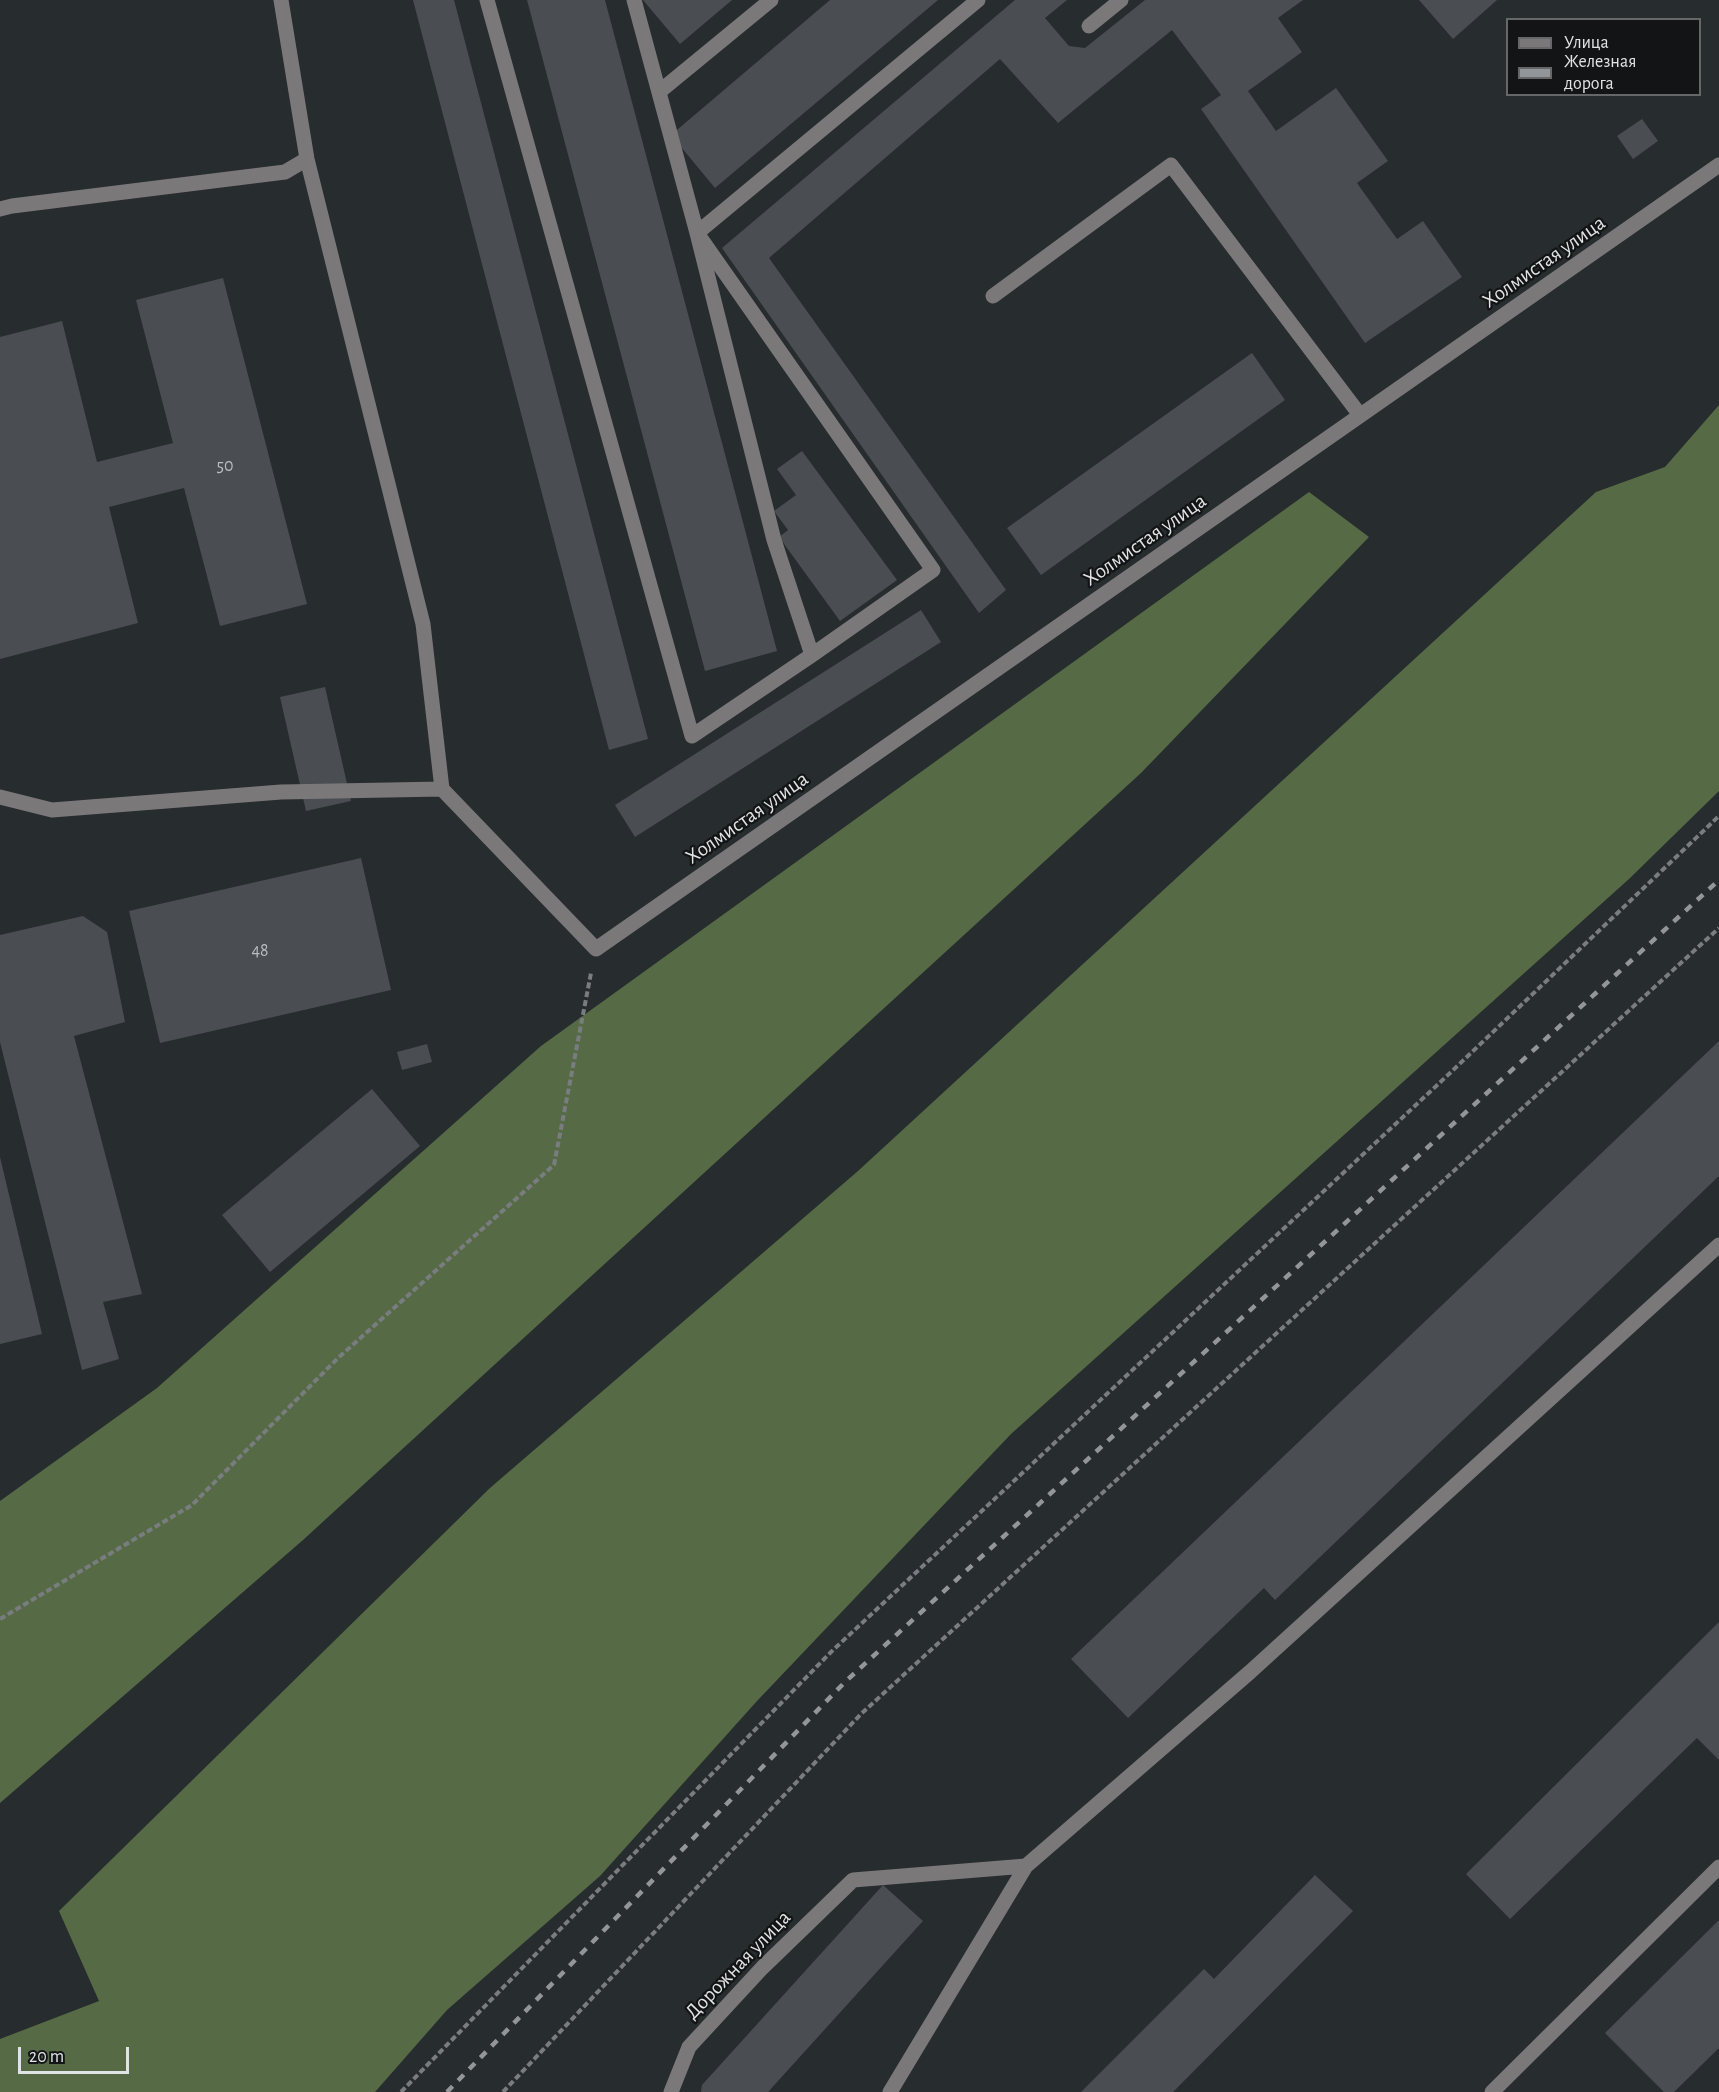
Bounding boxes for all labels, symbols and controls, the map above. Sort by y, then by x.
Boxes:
legend [1506,18,1701,96]
text: Улица [1564,34,1609,52]
text: Железная дорога [1564,53,1636,93]
street label: Холмистая улица [1478,210,1610,314]
house number: 50 [216,455,234,477]
street label: Холмистая улица [1079,488,1211,592]
street label: Холмистая улица [681,766,813,870]
house number: 48 [251,940,269,962]
street label: Дорожная улица [680,1905,796,2025]
scale bar [21,2035,132,2073]
text: 20 m [29,2048,64,2066]

